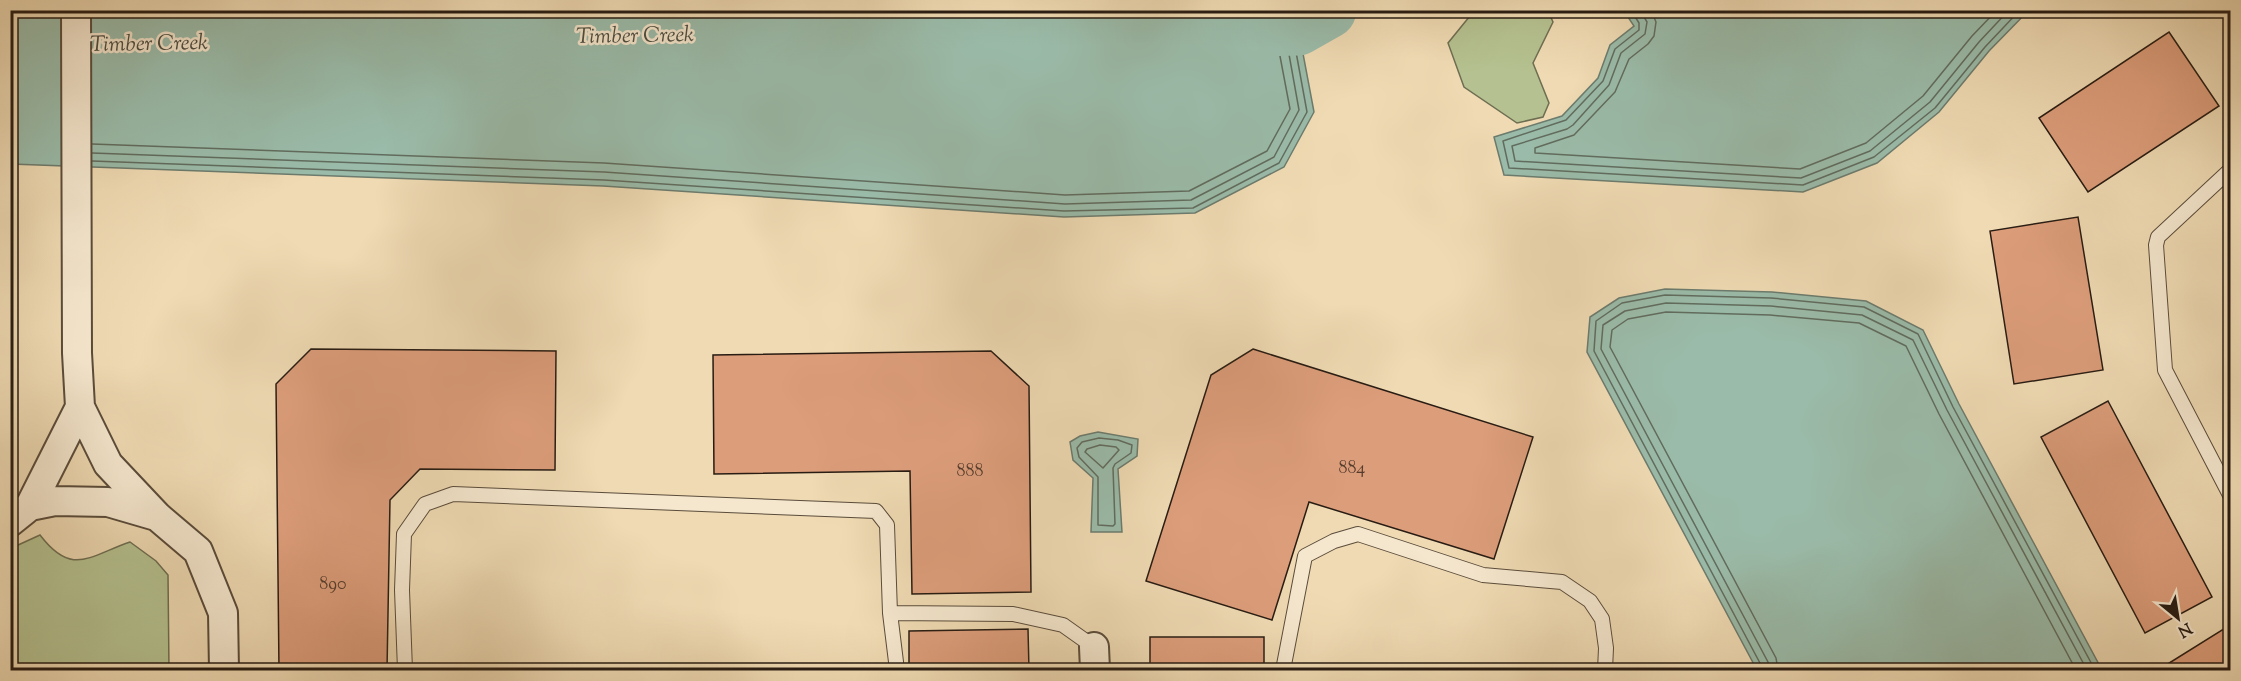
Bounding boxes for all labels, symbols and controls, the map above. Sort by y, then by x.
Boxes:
water label: Timber Creek [576,20,694,54]
water label: Timber Creek [90,28,208,62]
house number: 884 [1339,456,1365,482]
house number: 888 [957,459,984,485]
house number: 890 [319,572,347,598]
north arrow [2148,588,2208,648]
text: N [2173,616,2196,642]

